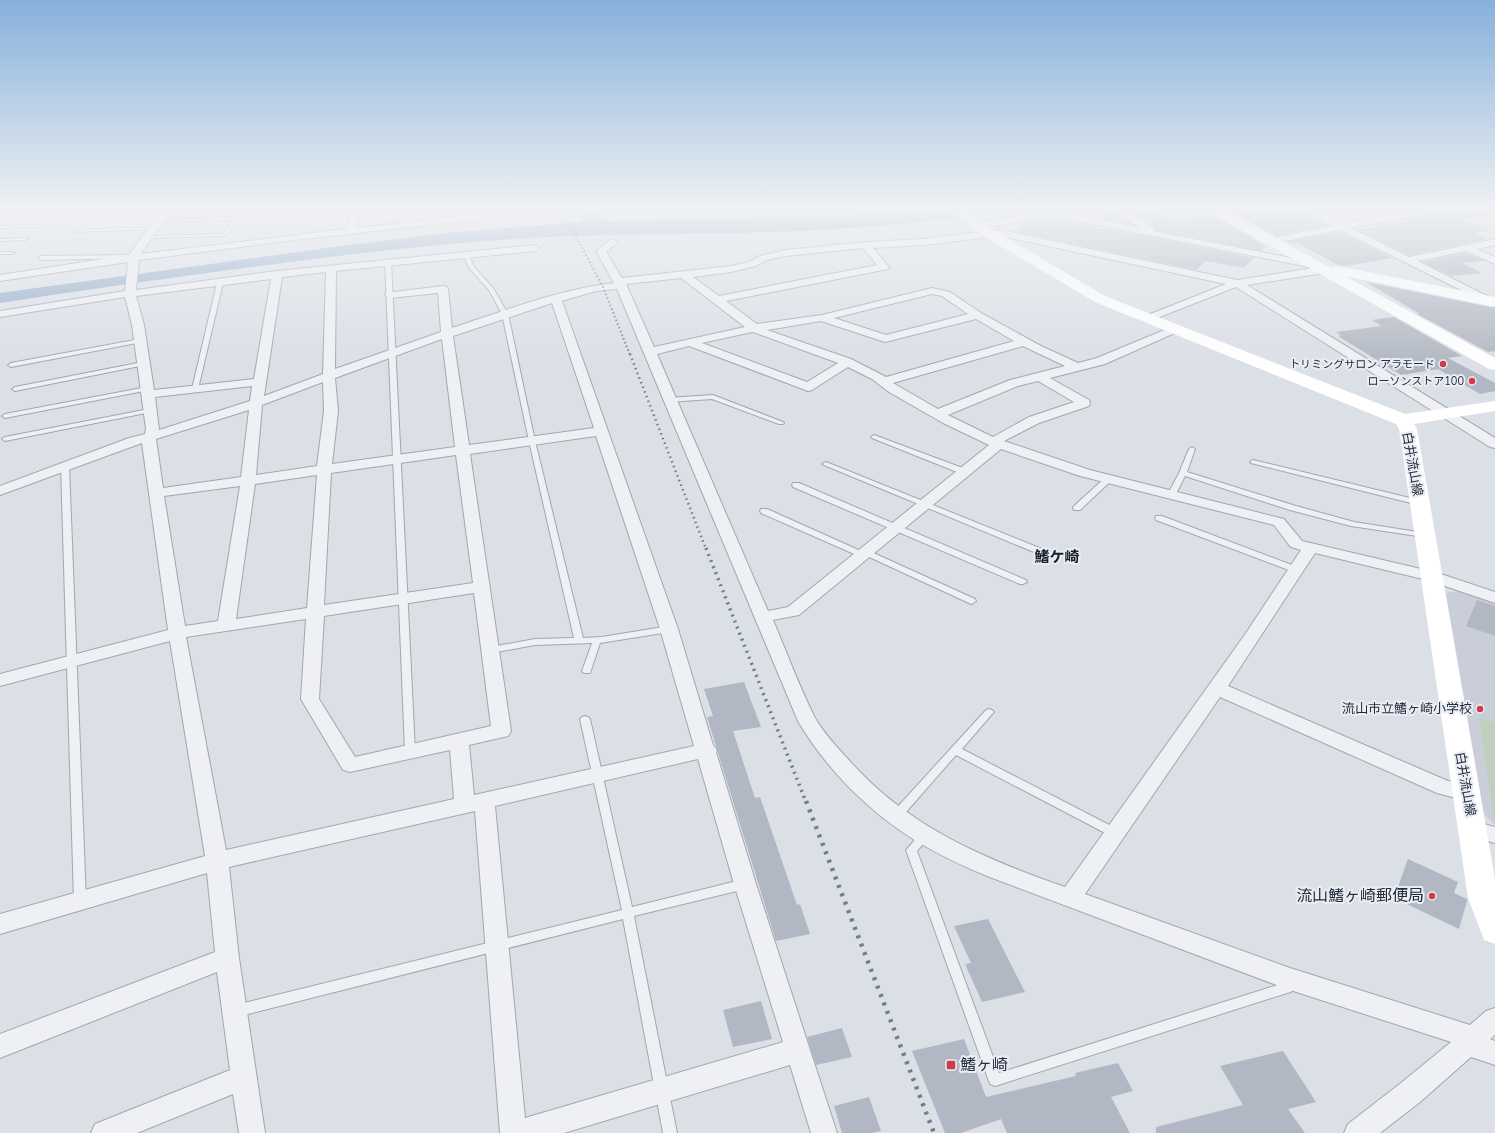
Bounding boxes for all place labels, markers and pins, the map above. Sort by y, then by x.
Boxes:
place label: トリミングサロン アラモード [1289,357,1435,372]
marker: トリミングサロン アラモード [1438,359,1448,369]
place label: ローソンストア100 [1367,374,1464,389]
marker: ローソンストア100 [1467,376,1477,386]
place label: 流山市立鰭ヶ崎小学校 [1342,700,1472,718]
marker: 流山市立鰭ヶ崎小学校 [1475,704,1485,714]
place label: 流山鰭ヶ崎郵便局 [1296,885,1424,907]
marker: 流山鰭ヶ崎郵便局 [1427,891,1437,901]
place label: 鰭ヶ崎 [960,1054,1008,1076]
marker: 鰭ヶ崎 [945,1059,957,1071]

